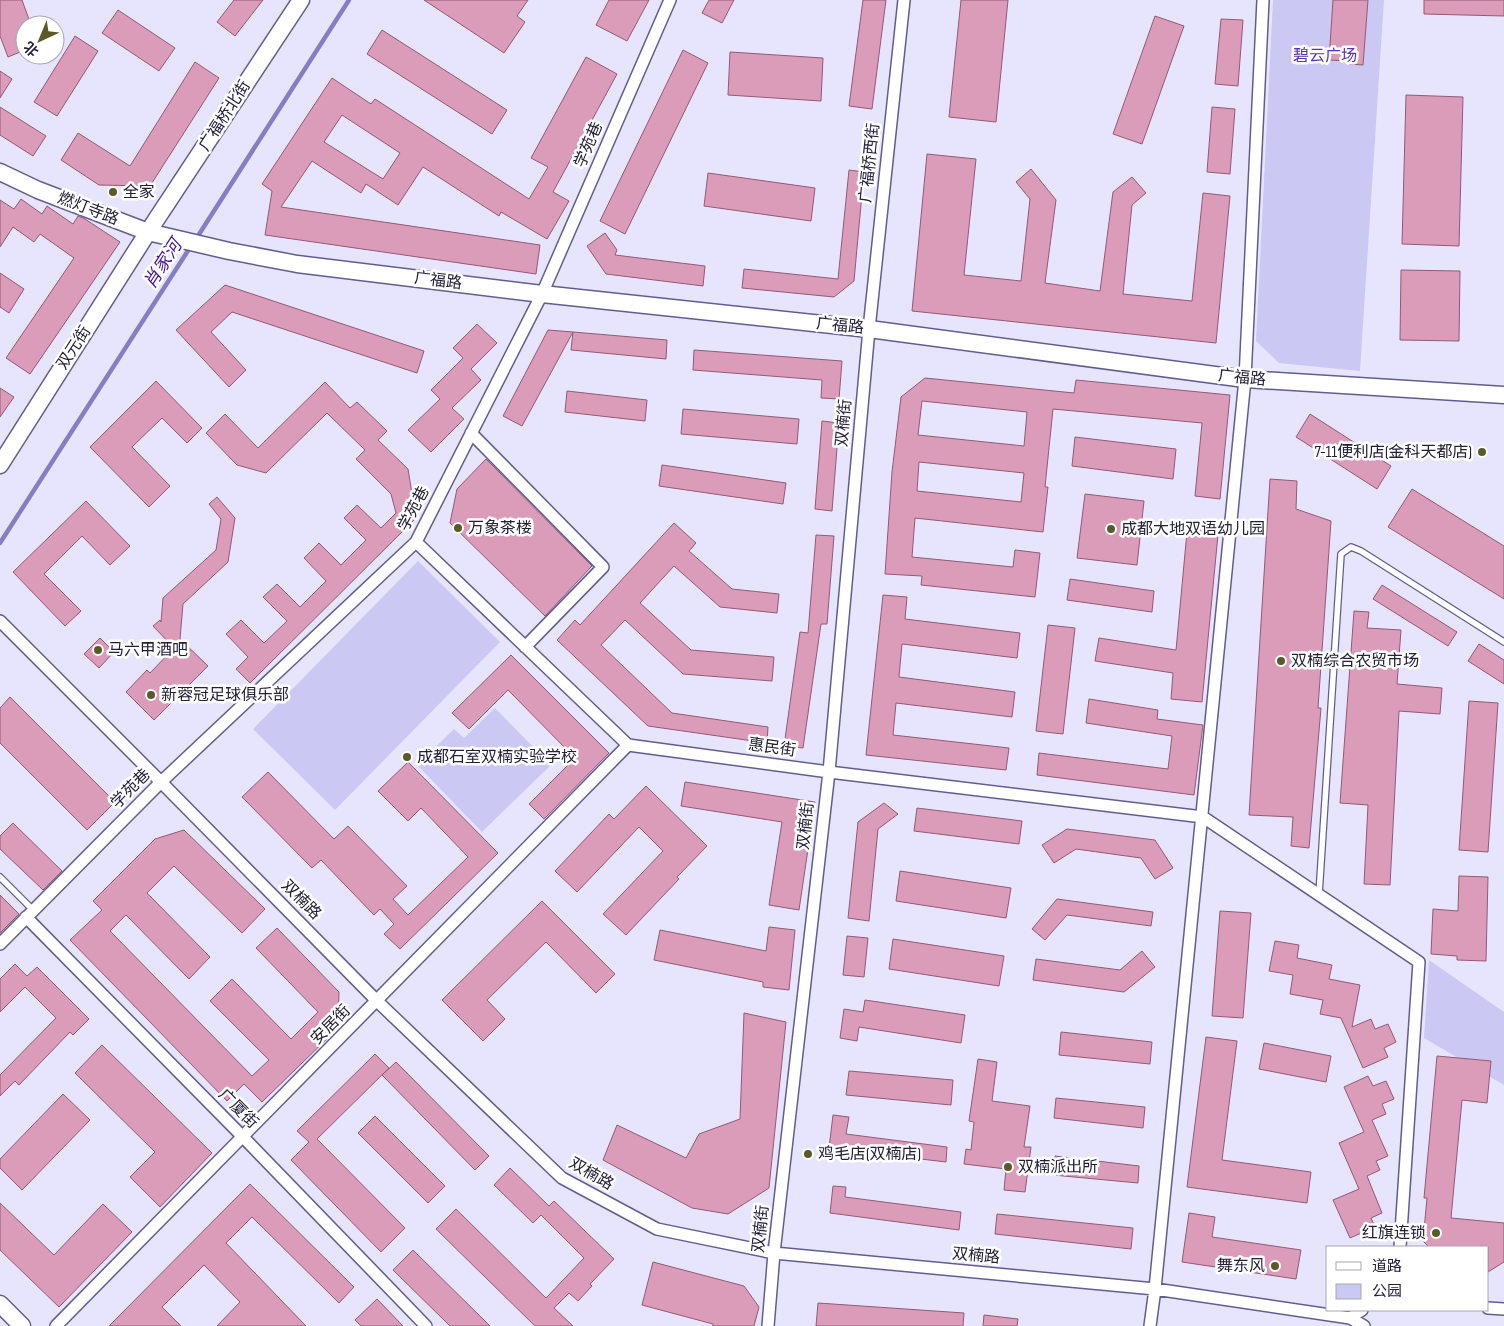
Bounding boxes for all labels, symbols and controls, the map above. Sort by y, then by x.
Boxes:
north arrow [15,15,65,65]
text: 北 [20,38,42,60]
park label: 碧云广场 [1293,47,1357,66]
street label: 广福桥北街 [195,77,255,155]
street label: 学苑巷 [571,119,607,171]
street label: 广福桥西街 [856,122,884,204]
place label: 全家 [123,183,155,202]
marker: 全家 [107,186,119,198]
street label: 燃灯寺路 [55,189,121,229]
water label: 肖家河 [139,233,188,292]
street label: 广福路 [413,269,463,293]
street label: 广福路 [815,314,865,338]
street label: 双元街 [53,323,95,373]
street label: 广福路 [1217,366,1267,390]
street label: 双楠街 [832,398,856,448]
place label: 7-11便利店(金科天都店) [1314,443,1472,462]
marker: 7-11便利店(金科天都店) [1476,446,1488,458]
street label: 学苑巷 [394,483,434,535]
place label: 万象茶楼 [468,518,532,538]
place label: 成都大地双语幼儿园 [1121,520,1265,539]
marker: 万象茶楼 [452,522,464,534]
marker: 成都大地双语幼儿园 [1105,523,1117,535]
place label: 马六甲酒吧 [108,641,188,660]
marker: 马六甲酒吧 [92,644,104,656]
place label: 双楠综合农贸市场 [1291,652,1419,671]
marker: 双楠综合农贸市场 [1275,655,1287,667]
place label: 新蓉冠足球俱乐部 [161,686,289,705]
marker: 新蓉冠足球俱乐部 [145,689,157,701]
street label: 惠民街 [747,735,797,761]
place label: 成都石室双楠实验学校 [417,748,577,767]
marker: 成都石室双楠实验学校 [401,751,413,763]
street label: 学苑巷 [107,765,155,813]
street label: 双楠街 [794,801,818,851]
street label: 双楠路 [277,876,325,924]
street label: 安居街 [307,1001,355,1049]
street label: 广厦街 [214,1085,262,1133]
place label: 鸡毛店(双楠店) [818,1145,921,1164]
marker: 鸡毛店(双楠店) [802,1148,814,1160]
street label: 双楠路 [565,1154,617,1194]
place label: 双楠派出所 [1018,1158,1098,1177]
marker: 双楠派出所 [1002,1161,1014,1173]
street label: 双楠街 [749,1204,773,1254]
place label: 红旗连锁 [1362,1224,1426,1243]
marker: 红旗连锁 [1430,1227,1442,1239]
street label: 双楠路 [951,1244,1001,1268]
legend [1326,1246,1489,1311]
place label: 舞东风 [1217,1257,1265,1276]
text: 道路 [1372,1257,1402,1276]
marker: 舞东风 [1269,1260,1281,1272]
text: 公园 [1372,1282,1402,1301]

